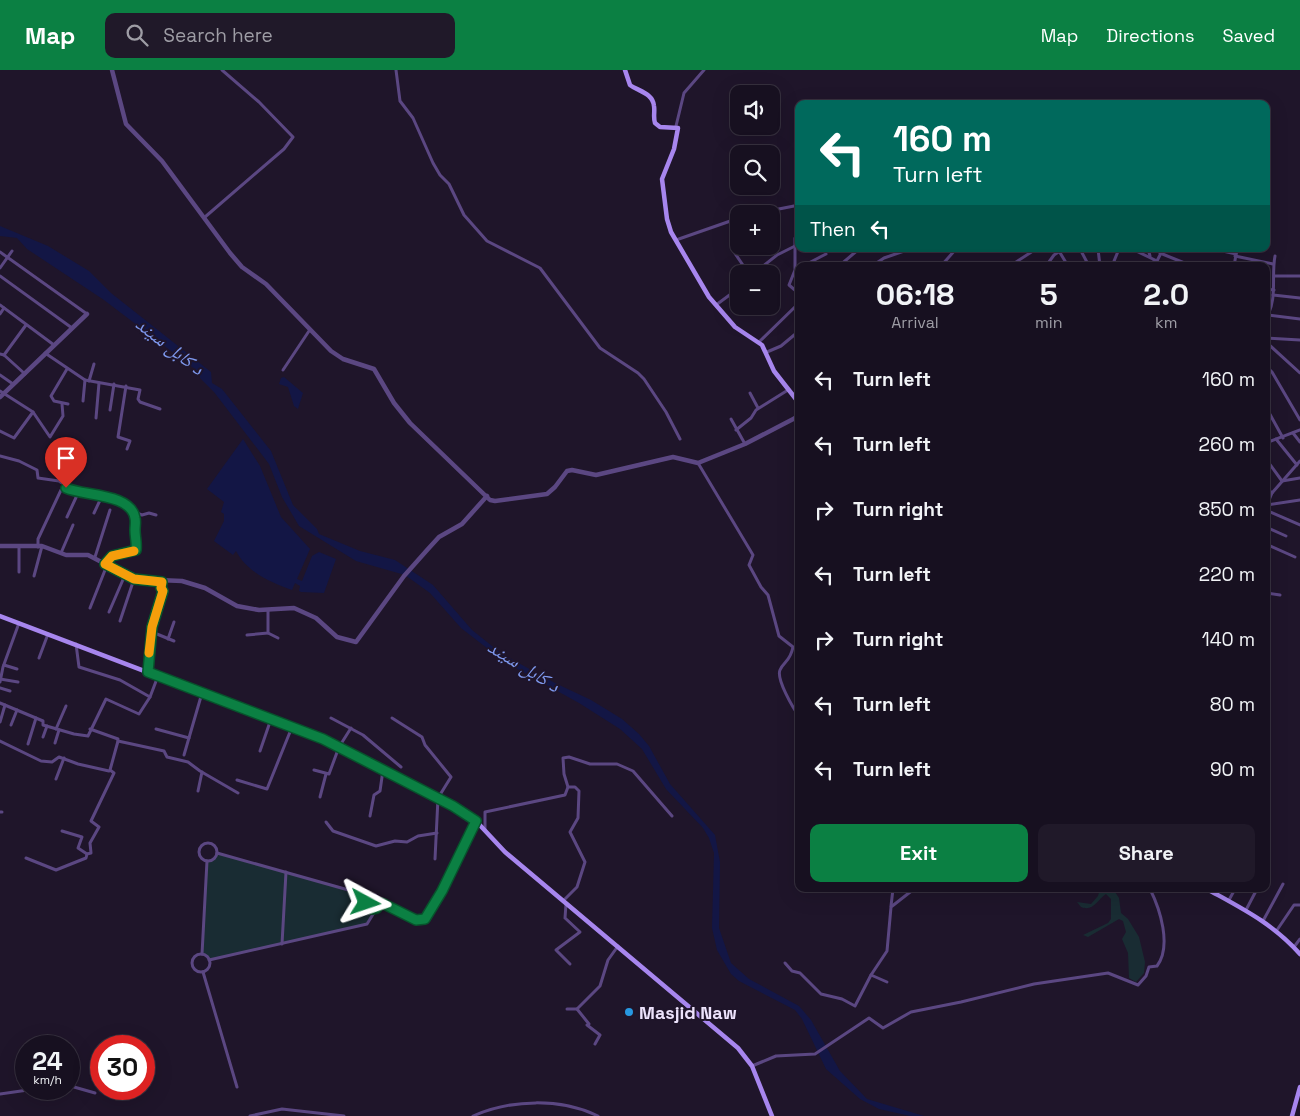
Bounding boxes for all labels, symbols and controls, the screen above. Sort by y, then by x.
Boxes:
search box [105,13,455,58]
text: Map [25,20,75,51]
icon: search [123,21,151,49]
text: Search here [163,23,273,48]
text: Map [1041,24,1078,47]
text: Directions [1106,24,1195,47]
text: Saved [1223,24,1275,47]
map controls [730,85,780,315]
button: sound [730,85,780,135]
text: 160 m [893,117,992,161]
icon: left [810,120,875,185]
button: search [730,145,780,195]
text: Turn left [893,160,983,188]
button: + [730,205,780,255]
icon: left [866,215,894,243]
text: Then [810,217,856,242]
button: − [730,265,780,315]
text: 06:18 [876,275,954,314]
text: 5 [1040,275,1058,314]
text: 2.0 [1143,275,1189,314]
water label: د کابل سيند [131,311,210,381]
text: Arrival [891,312,939,333]
text: min [1035,312,1063,333]
text: km [1155,312,1177,333]
icon: left [810,366,838,394]
text: Turn left [853,367,931,392]
text: 160 m [1202,367,1255,392]
icon: left [810,431,838,459]
text: Turn left [853,432,931,457]
text: 260 m [1199,432,1255,457]
pin [45,437,87,488]
icon: arrive [52,444,80,472]
icon: right [810,496,838,524]
text: Turn right [853,497,943,522]
text: 850 m [1198,497,1255,522]
icon: left [810,561,838,589]
text: Turn left [853,562,931,587]
text: 220 m [1199,562,1255,587]
icon: right [810,626,838,654]
text: Turn right [853,627,943,652]
text: 140 m [1202,627,1255,652]
water label: د کابل سيند [483,634,565,698]
icon: left [810,691,838,719]
text: Turn left [853,692,931,717]
text: 80 m [1210,692,1255,717]
icon: left [810,756,838,784]
text: Turn left [853,757,931,782]
text: 90 m [1210,757,1255,782]
button: Exit [810,824,1028,882]
button: Share [1038,824,1255,882]
position arrow [339,876,391,928]
place label: Masjid Naw [639,1001,737,1024]
marker: Masjid Naw [623,1006,635,1018]
speed limit sign: 30 [90,1035,155,1100]
text: 24 [32,1045,63,1077]
text: km/h [33,1072,62,1088]

